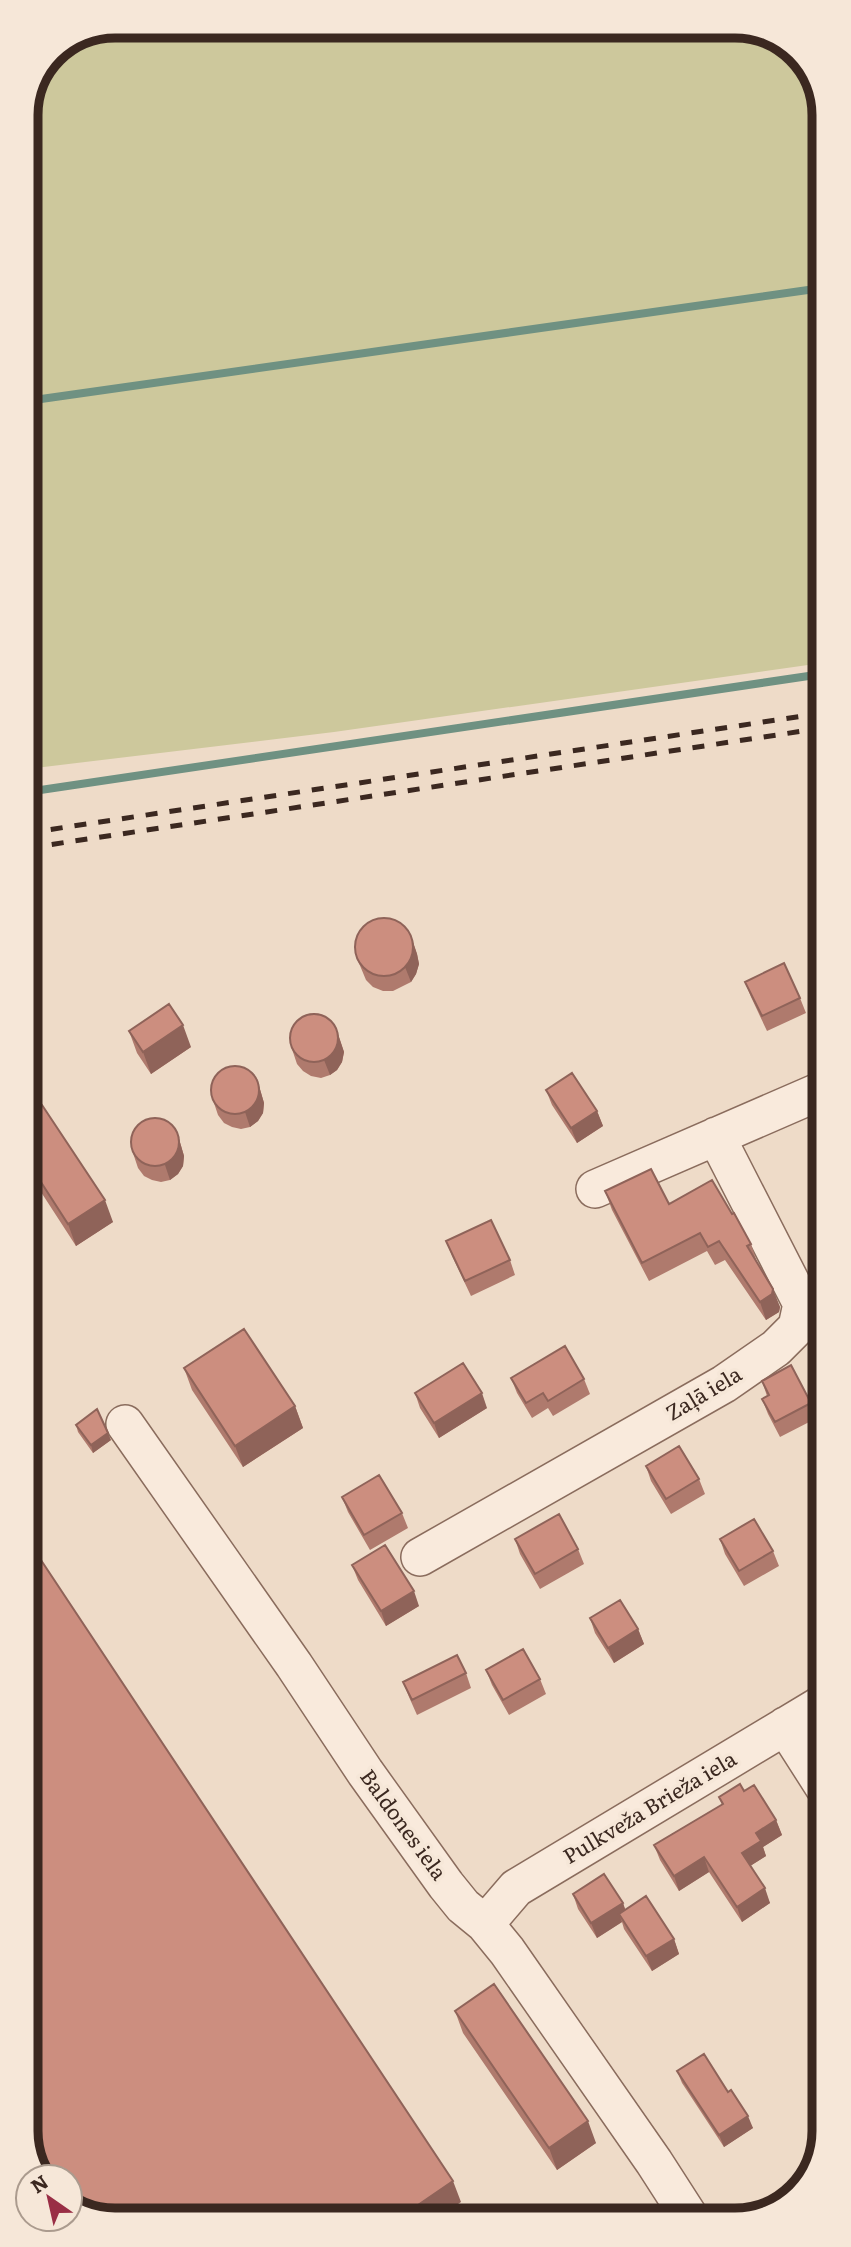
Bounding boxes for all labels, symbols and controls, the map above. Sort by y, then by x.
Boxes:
street label: Zaļā iela [659,1357,747,1427]
street label: Pulkveža Brieža iela [556,1741,742,1870]
street label: Baldones iela [354,1762,456,1886]
north arrow [14,2163,84,2233]
text: N [24,2167,53,2199]

